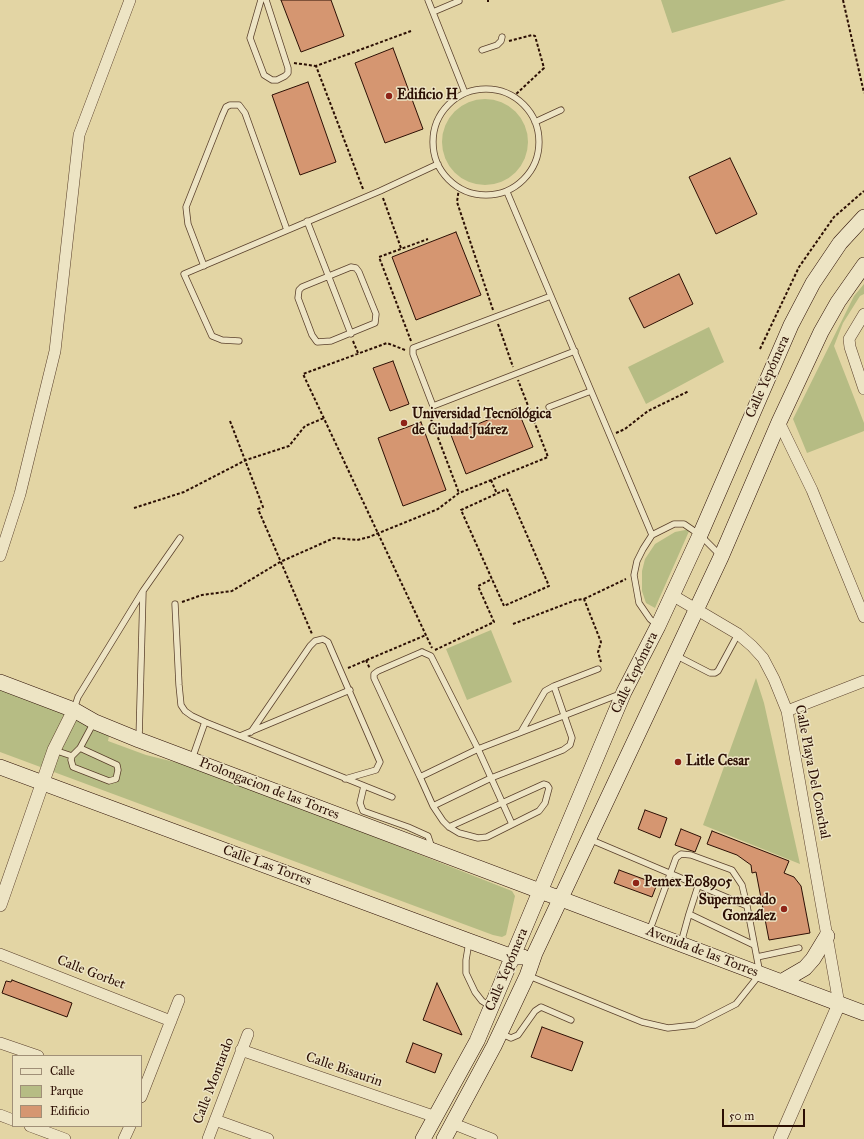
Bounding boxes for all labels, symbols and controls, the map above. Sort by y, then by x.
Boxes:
place label: Edificio H [397,88,458,104]
marker: Edificio H [384,91,394,101]
street label: Calle Yepómera [742,333,794,421]
place label: Universidad Tecnológica de Ciudad Juárez [412,407,551,440]
marker: Universidad Tecnológica de Ciudad Juárez [399,418,409,428]
street label: Calle Yepómera [608,630,662,716]
street label: Calle Playa Del Conchal [791,704,833,840]
street label: Prolongacion de las Torres [196,754,342,824]
place label: Litle Cesar [686,754,749,770]
marker: Litle Cesar [673,757,683,767]
street label: Calle Las Torres [220,842,314,890]
place label: Pemex E08905 [644,875,732,891]
marker: Pemex E08905 [631,878,641,888]
place label: Supermecado González [699,893,776,926]
marker: Supermecado González [779,904,789,914]
street label: Avenida de las Torres [643,923,761,981]
street label: Calle Yepómera [482,926,532,1014]
street label: Calle Gorbet [54,952,128,994]
street label: Calle Montardo [190,1036,238,1126]
street label: Calle Bisaurin [303,1049,385,1091]
legend [12,1055,142,1127]
text: Calle [50,1064,75,1078]
text: Parque [50,1084,83,1098]
scale bar [724,1101,807,1127]
text: Edificio [50,1104,89,1118]
text: 50 m [729,1109,754,1123]

